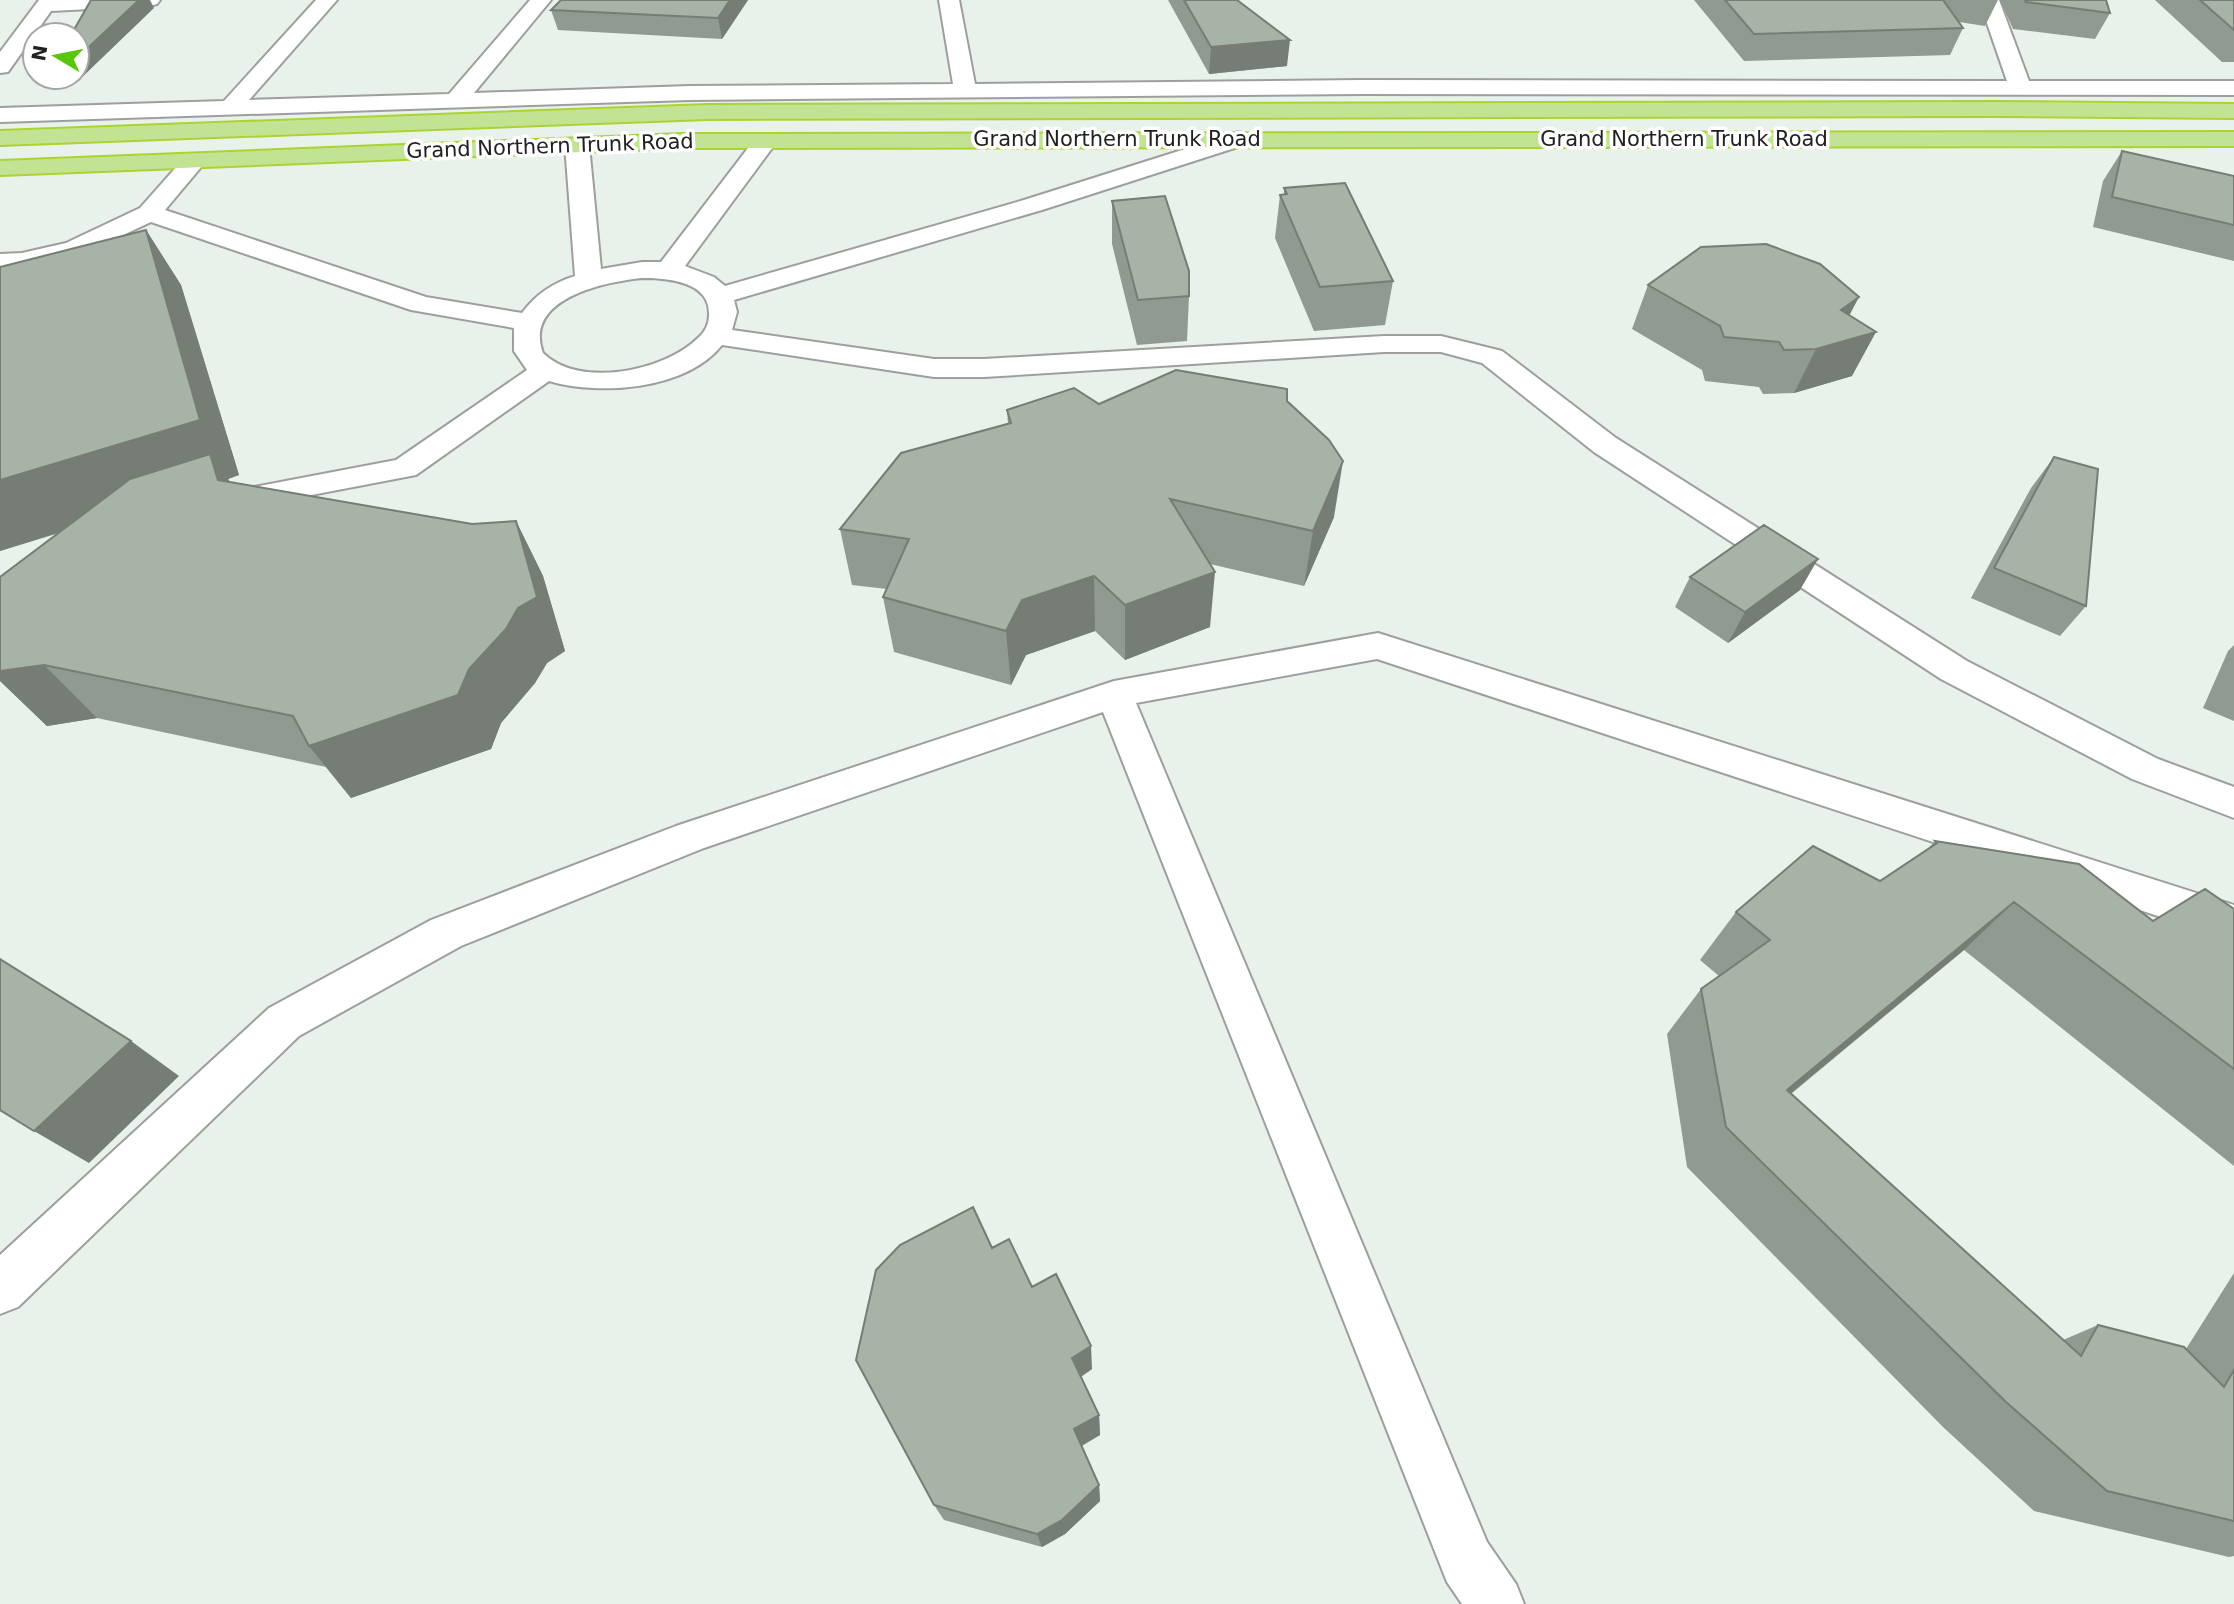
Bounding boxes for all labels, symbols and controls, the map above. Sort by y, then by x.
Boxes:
north arrow [21,21,91,91]
text: N [27,43,51,63]
street label: Grand Northern Trunk Road [973,127,1261,151]
street label: Grand Northern Trunk Road [1540,127,1828,151]
street label: Grand Northern Trunk Road [406,129,694,163]

